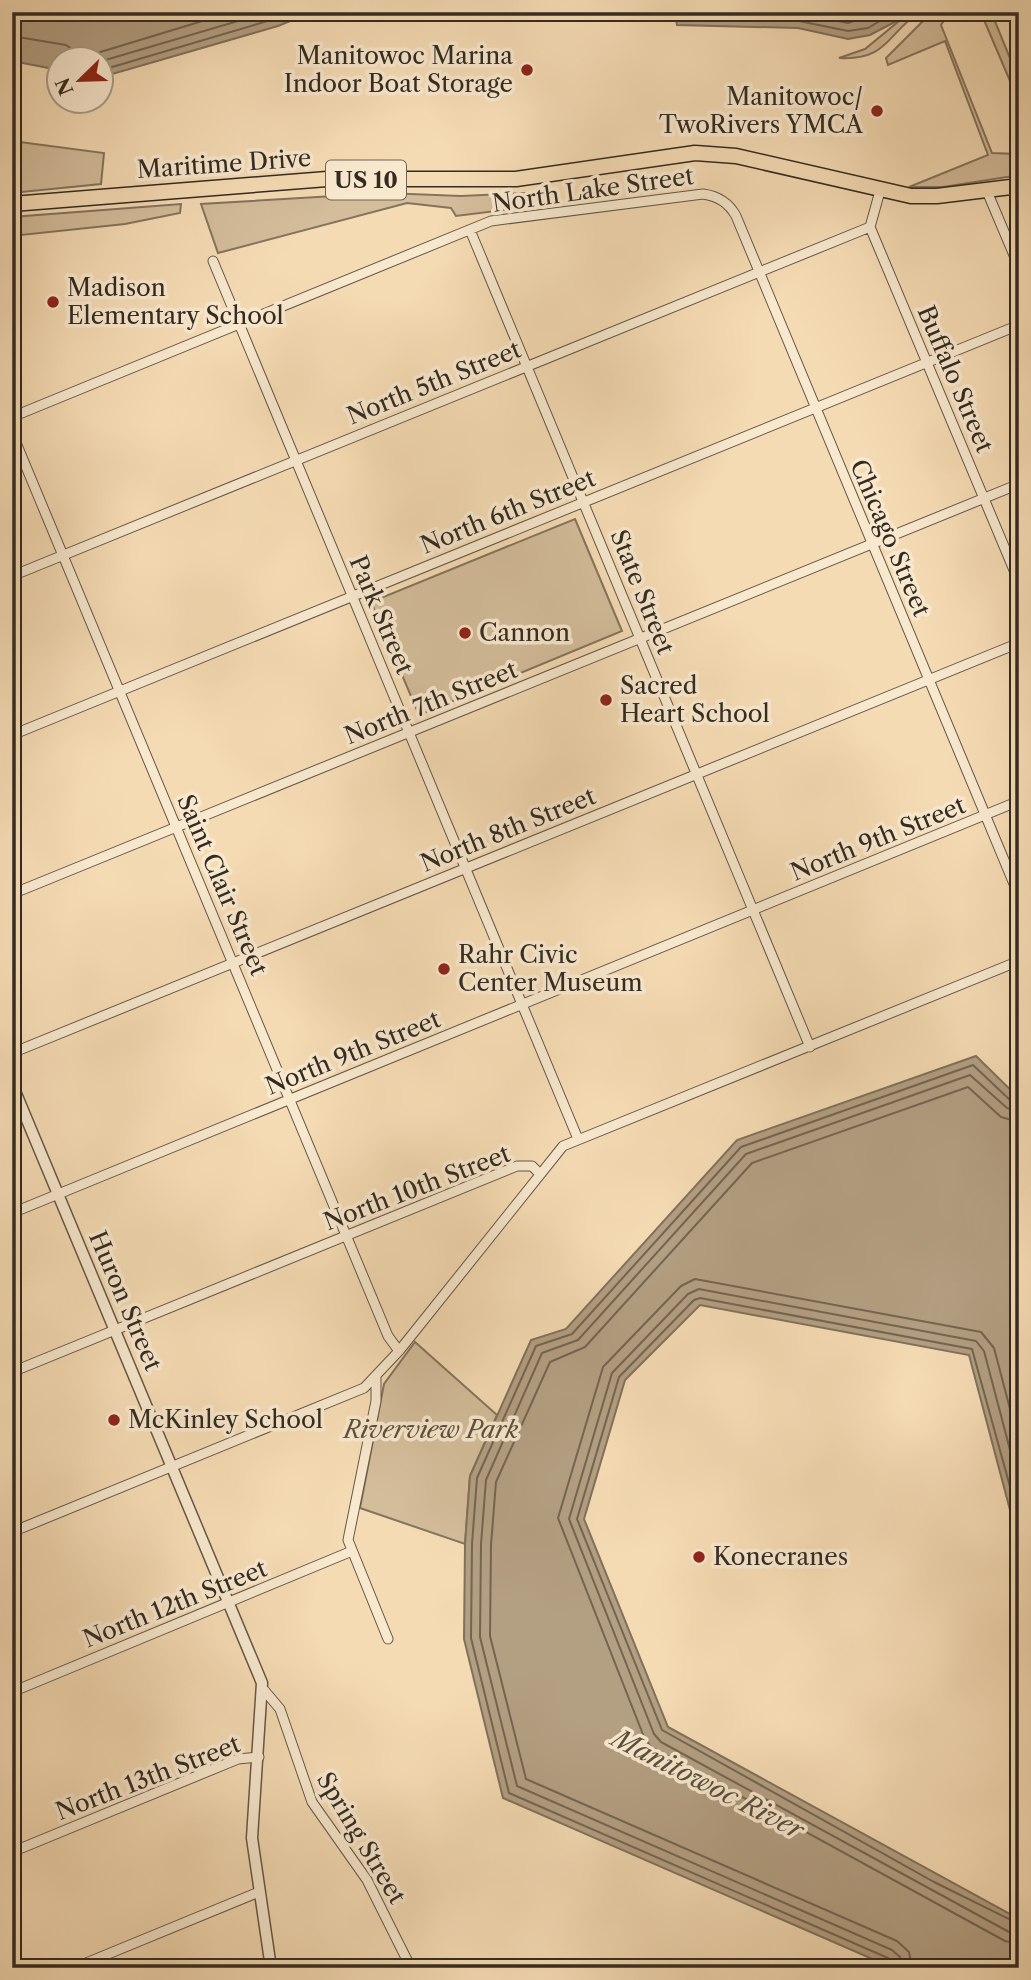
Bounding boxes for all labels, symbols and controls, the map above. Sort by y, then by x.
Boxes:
place label: Manitowoc Marina Indoor Boat Storage [284,41,513,98]
north arrow [46,46,116,116]
marker: Manitowoc Marina Indoor Boat Storage [519,62,535,78]
text: N [51,74,79,99]
place label: Manitowoc/ TwoRivers YMCA [659,82,864,139]
marker: Manitowoc/ TwoRivers YMCA [869,103,885,119]
street label: Maritime Drive [136,143,312,184]
road number: US 10 [326,160,406,200]
street label: North Lake Street [490,161,696,218]
place label: Madison Elementary School [67,273,284,330]
marker: Madison Elementary School [45,294,61,310]
street label: Buffalo Street [911,301,1000,457]
street label: North 5th Street [343,334,525,431]
street label: Chicago Street [844,455,937,621]
street label: North 6th Street [416,463,600,560]
street label: State Street [604,525,681,659]
street label: Park Street [343,551,420,679]
place label: Cannon [479,618,570,647]
marker: Cannon [457,625,473,641]
street label: North 7th Street [340,654,522,750]
place label: Sacred Heart School [620,671,770,728]
marker: Sacred Heart School [598,692,614,708]
street label: North 8th Street [416,781,600,878]
street label: Saint Clair Street [171,790,274,980]
street label: North 9th Street [786,790,970,887]
place label: Rahr Civic Center Museum [458,940,643,997]
marker: Rahr Civic Center Museum [436,961,452,977]
street label: North 9th Street [261,1004,445,1101]
street label: North 10th Street [320,1138,515,1236]
street label: Huron Street [83,1227,168,1375]
place label: McKinley School [128,1405,323,1434]
marker: McKinley School [106,1412,122,1428]
park label: Riverview Park [342,1415,519,1444]
place label: Konecranes [713,1542,848,1571]
marker: Konecranes [691,1549,707,1565]
street label: North 12th Street [79,1553,271,1654]
water label: Manitowoc River [604,1720,811,1847]
street label: North 13th Street [52,1729,245,1826]
street label: Spring Street [311,1767,412,1909]

